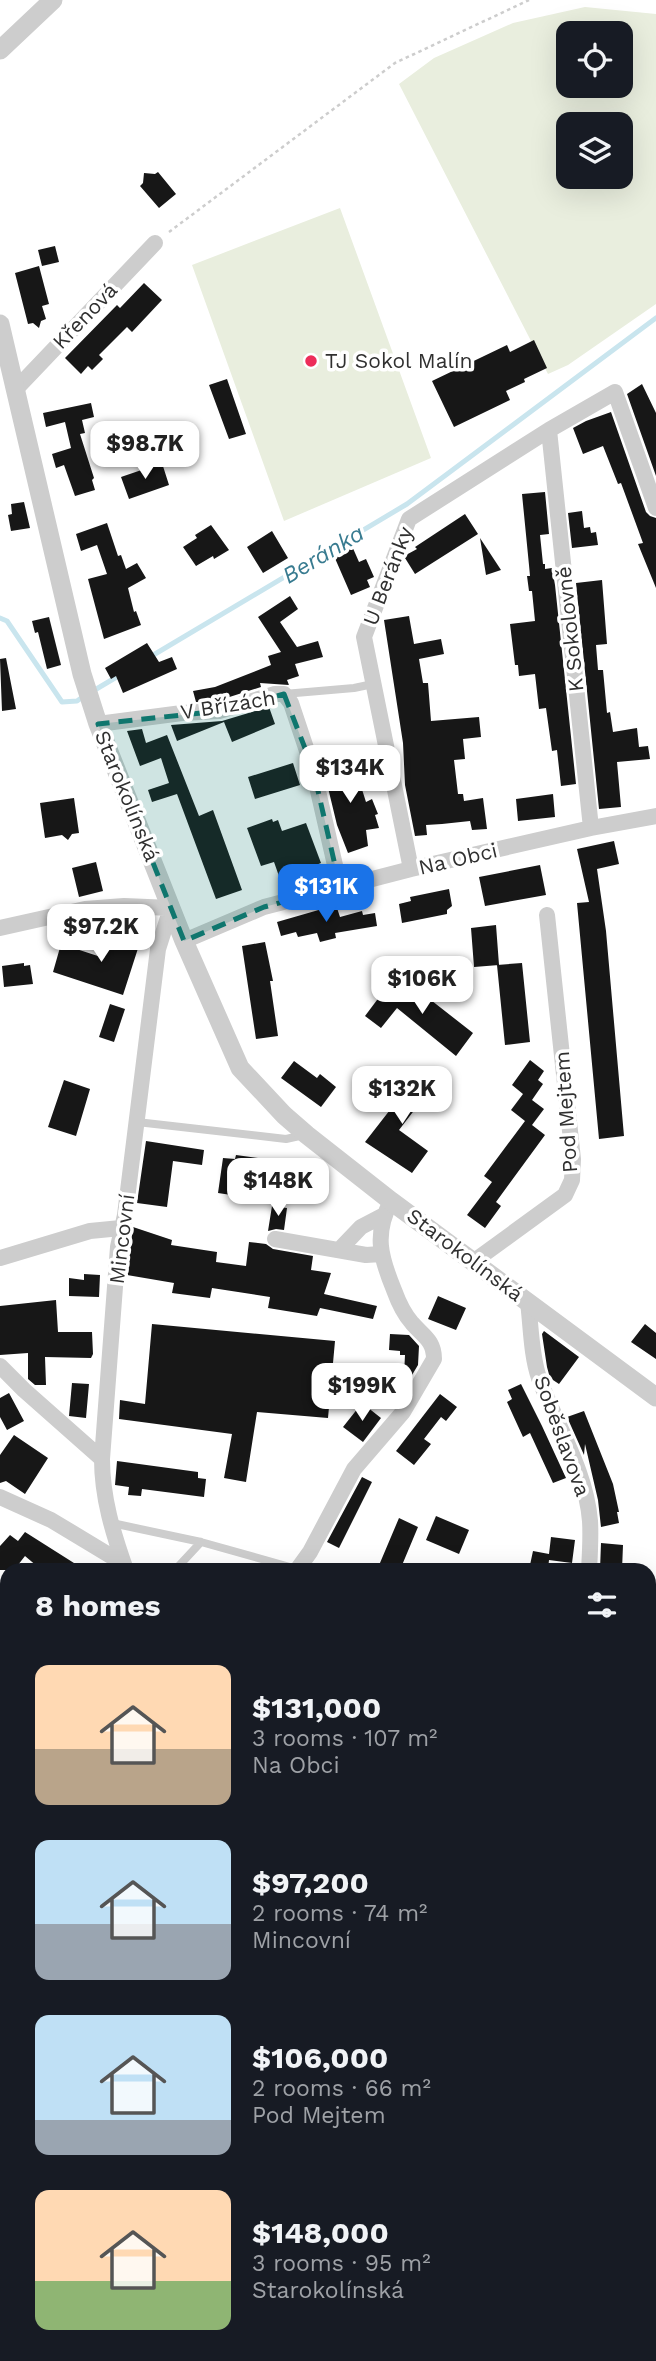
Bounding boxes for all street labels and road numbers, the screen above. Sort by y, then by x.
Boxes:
street label: Křenová [47,277,122,354]
street label: U Beránky [357,523,418,629]
street label: K Sokolovně [550,565,589,693]
street label: V Břízách [179,685,277,724]
street label: Starokolínská [90,727,165,865]
street label: Na Obci [416,837,500,880]
street label: Pod Mejtem [549,1050,582,1174]
street label: Mincovní [104,1192,139,1285]
street label: Starokolínská [402,1203,528,1306]
street label: Soběslavova [529,1372,596,1500]

